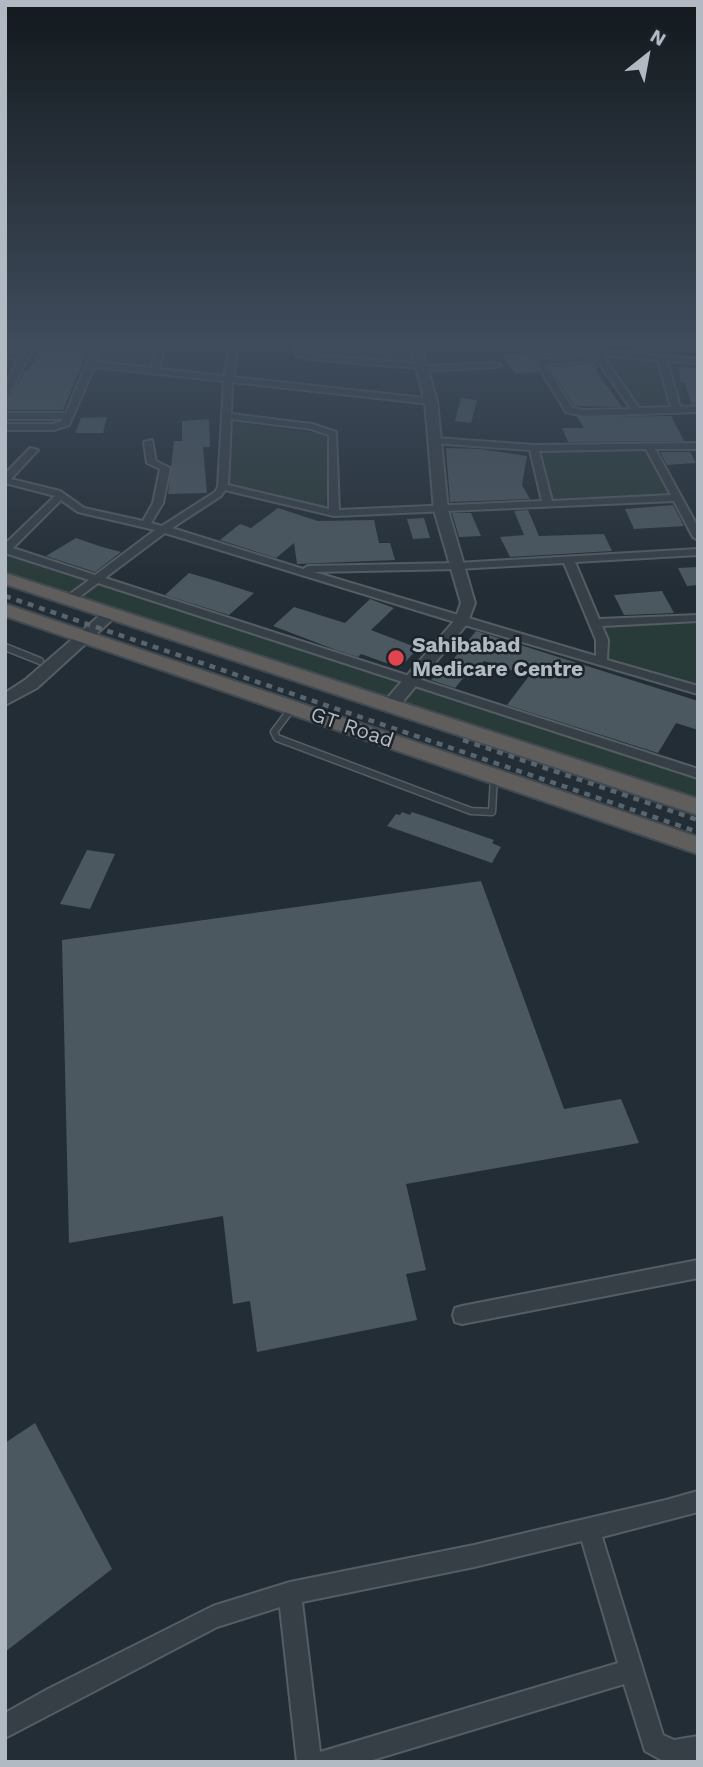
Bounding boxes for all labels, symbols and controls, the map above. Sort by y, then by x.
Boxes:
north arrow [612,21,682,91]
text: N [646,24,670,51]
place label: Sahibabad Medicare Centre [412,633,583,683]
marker: Sahibabad Medicare Centre [386,648,406,668]
street label: GT Road [307,702,397,754]

